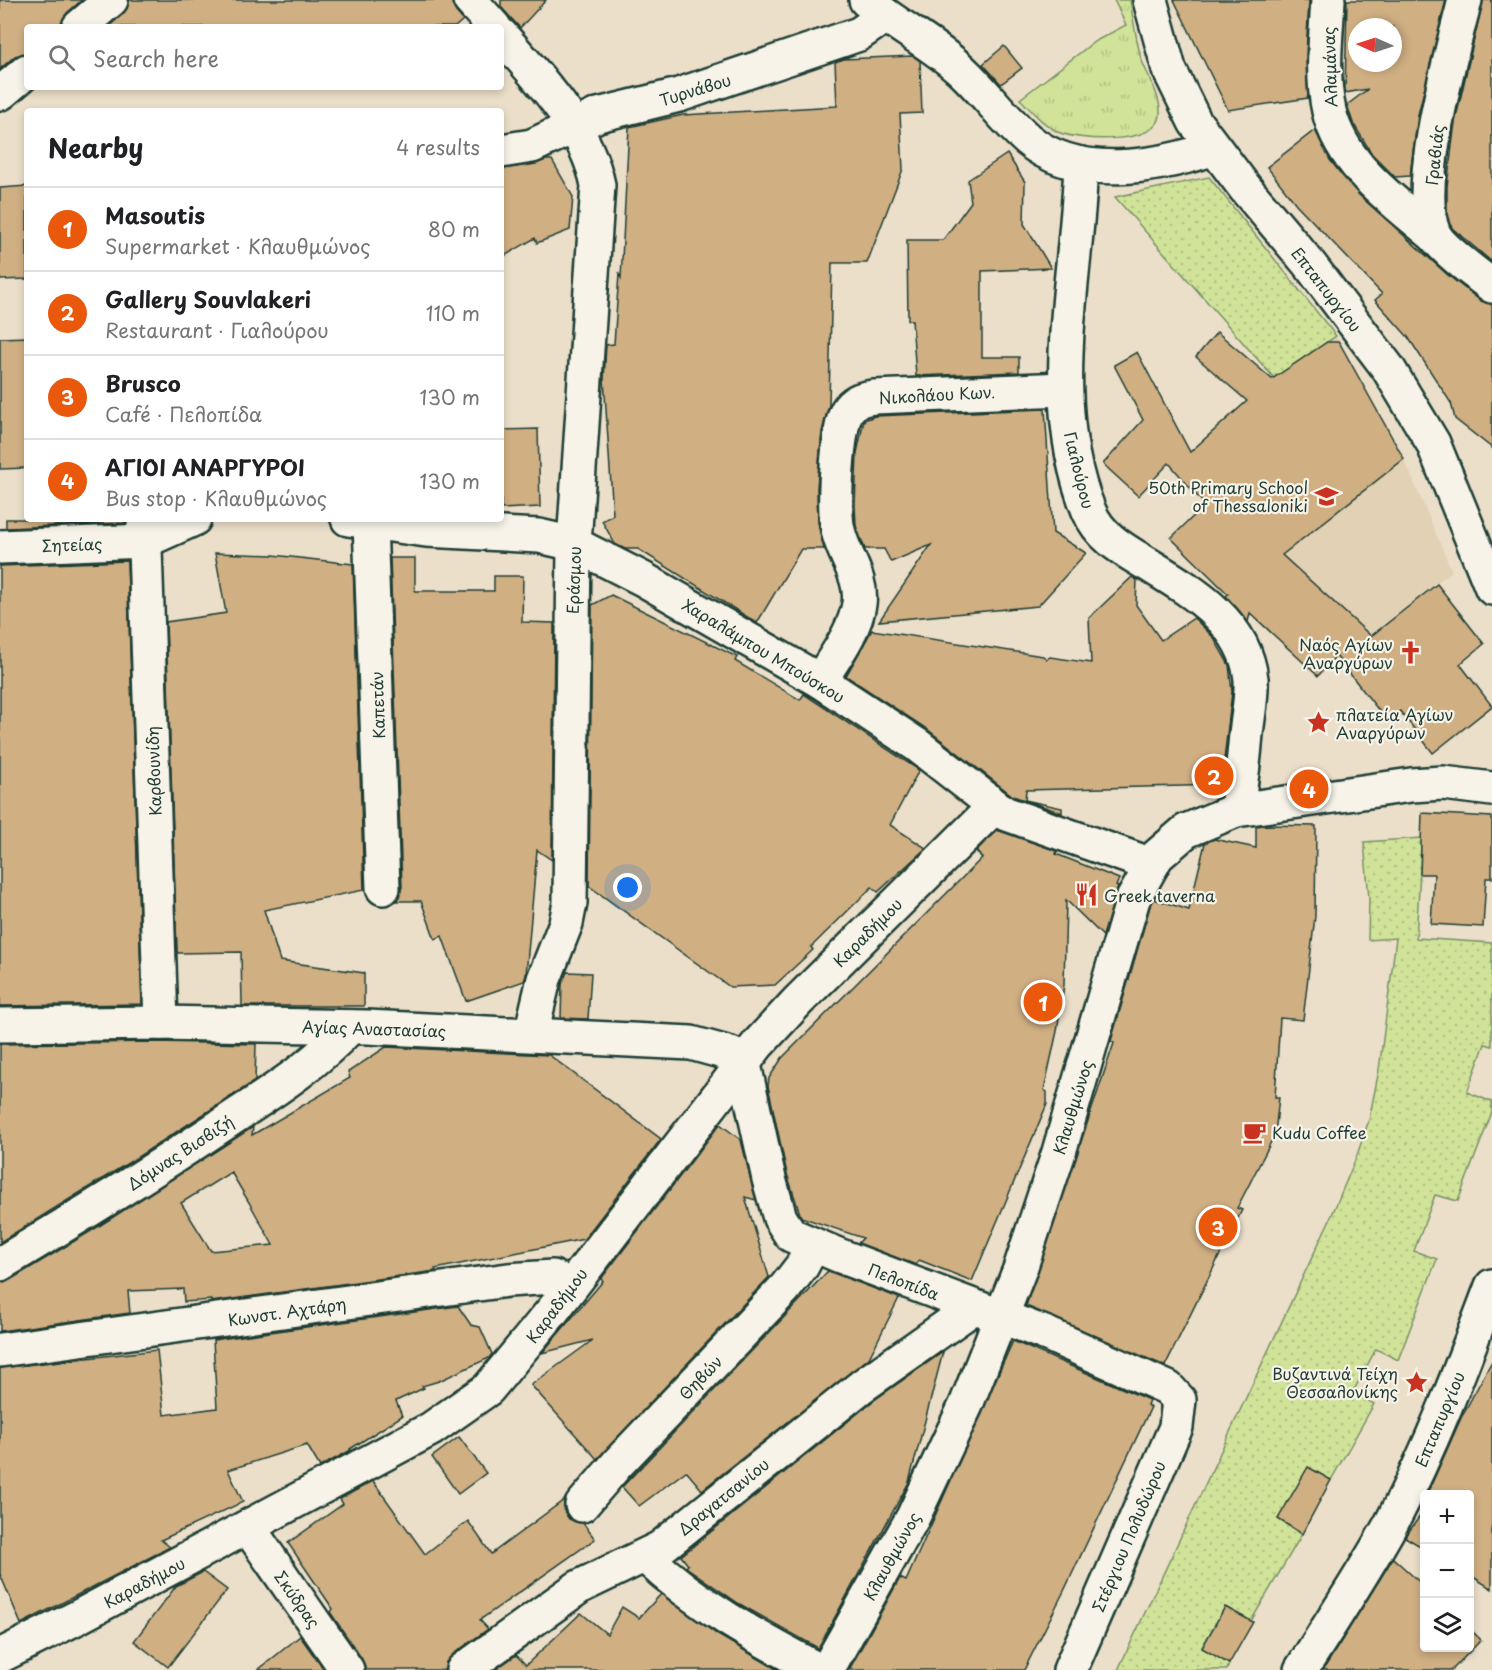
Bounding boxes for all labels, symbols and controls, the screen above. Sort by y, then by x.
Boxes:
north arrow [1348,18,1402,72]
search box [24,24,504,90]
street label: Αλαμάνας [1316,26,1342,108]
icon: search [45,41,78,74]
text: Search here [93,41,219,74]
street label: Τυρνάβου [656,67,734,111]
street label: Γραβιάς [1419,123,1449,187]
text: Nearby [48,128,143,167]
text: 4 results [396,132,480,162]
text: Masoutis [105,198,205,231]
text: 1 [63,214,72,244]
text: 80 m [428,214,480,244]
text: Supermarket · Κλαυθμώνος [105,231,370,261]
street label: Επταπυργίου [1286,241,1368,337]
text: Gallery Souvlakeri [105,282,311,315]
text: 2 [60,298,75,328]
text: 110 m [426,298,480,328]
text: Restaurant · Γιαλούρου [105,315,329,345]
text: Brusco [105,366,181,399]
street label: Νικολάου Κων. [878,379,996,409]
text: 3 [61,382,74,412]
text: 130 m [420,382,480,412]
text: Café · Πελοπίδα [105,399,262,429]
street label: Γιαλούρου [1059,429,1101,511]
text: ΑΓΙΟΙ ΑΝΑΡΓΥΡΟΙ [105,450,305,483]
text: 4 [61,466,74,496]
text: 130 m [420,466,480,496]
place label: 50th Primary School of Thessaloniki [1148,475,1308,517]
text: Bus stop · Κλαυθμώνος [105,483,327,513]
school or university icon: 50th Primary School of Thessaloniki [1313,483,1339,509]
street label: Σητείας [41,531,103,557]
street label: Εράσμου [560,546,586,614]
street label: Χαραλάμπου Μπούσκου [678,592,850,708]
place label: Ναός Αγίων Αναργύρων [1299,632,1393,674]
church icon: Ναός Αγίων Αναργύρων [1398,640,1424,666]
street label: Καπετάν [364,671,390,739]
place label: πλατεία Αγίων Αναργύρων [1336,702,1454,744]
place icon: πλατεία Αγίων Αναργύρων [1305,710,1331,736]
street label: Καρβουνίδη [139,726,167,816]
pin: 2 [1194,754,1234,798]
pin: 4 [1290,766,1328,812]
your location [613,873,642,902]
restaurant icon: Greek taverna [1073,882,1099,908]
place label: Greek taverna [1104,883,1215,907]
street label: Καραδήμου [827,892,907,972]
pin: 1 [1024,980,1062,1024]
street label: Αγίας Αναστασίας [302,1013,446,1043]
street label: Κλαυθμώνος [1046,1057,1098,1157]
street label: Δόμνας Βισβιζή [122,1109,238,1195]
cafe icon: Kudu Coffee [1241,1119,1267,1145]
place label: Kudu Coffee [1272,1120,1367,1144]
pin: 3 [1198,1204,1238,1250]
street label: Πελοπίδα [865,1256,943,1306]
street label: Καραδήμου [520,1262,592,1348]
street label: Κωνστ. Αχτάρη [226,1291,348,1331]
street label: Θηβών [673,1349,727,1405]
place label: Βυζαντινά Τείχη Θεσσαλονίκης [1272,1361,1398,1403]
street label: Επταπυργίου [1408,1367,1470,1471]
place icon: Βυζαντινά Τείχη Θεσσαλονίκης [1403,1369,1429,1395]
street label: Δραγατσανίου [672,1452,774,1540]
street label: Στέργιου Πολυδώρου [1085,1457,1171,1615]
map controls [1420,1490,1474,1652]
button: + [1420,1490,1474,1544]
street label: Κλαυθμώνος [857,1507,925,1605]
button: − [1420,1544,1474,1598]
street label: Καραδήμου [99,1550,189,1614]
street label: Σκύδρας [269,1565,327,1633]
button: layers [1420,1598,1474,1652]

